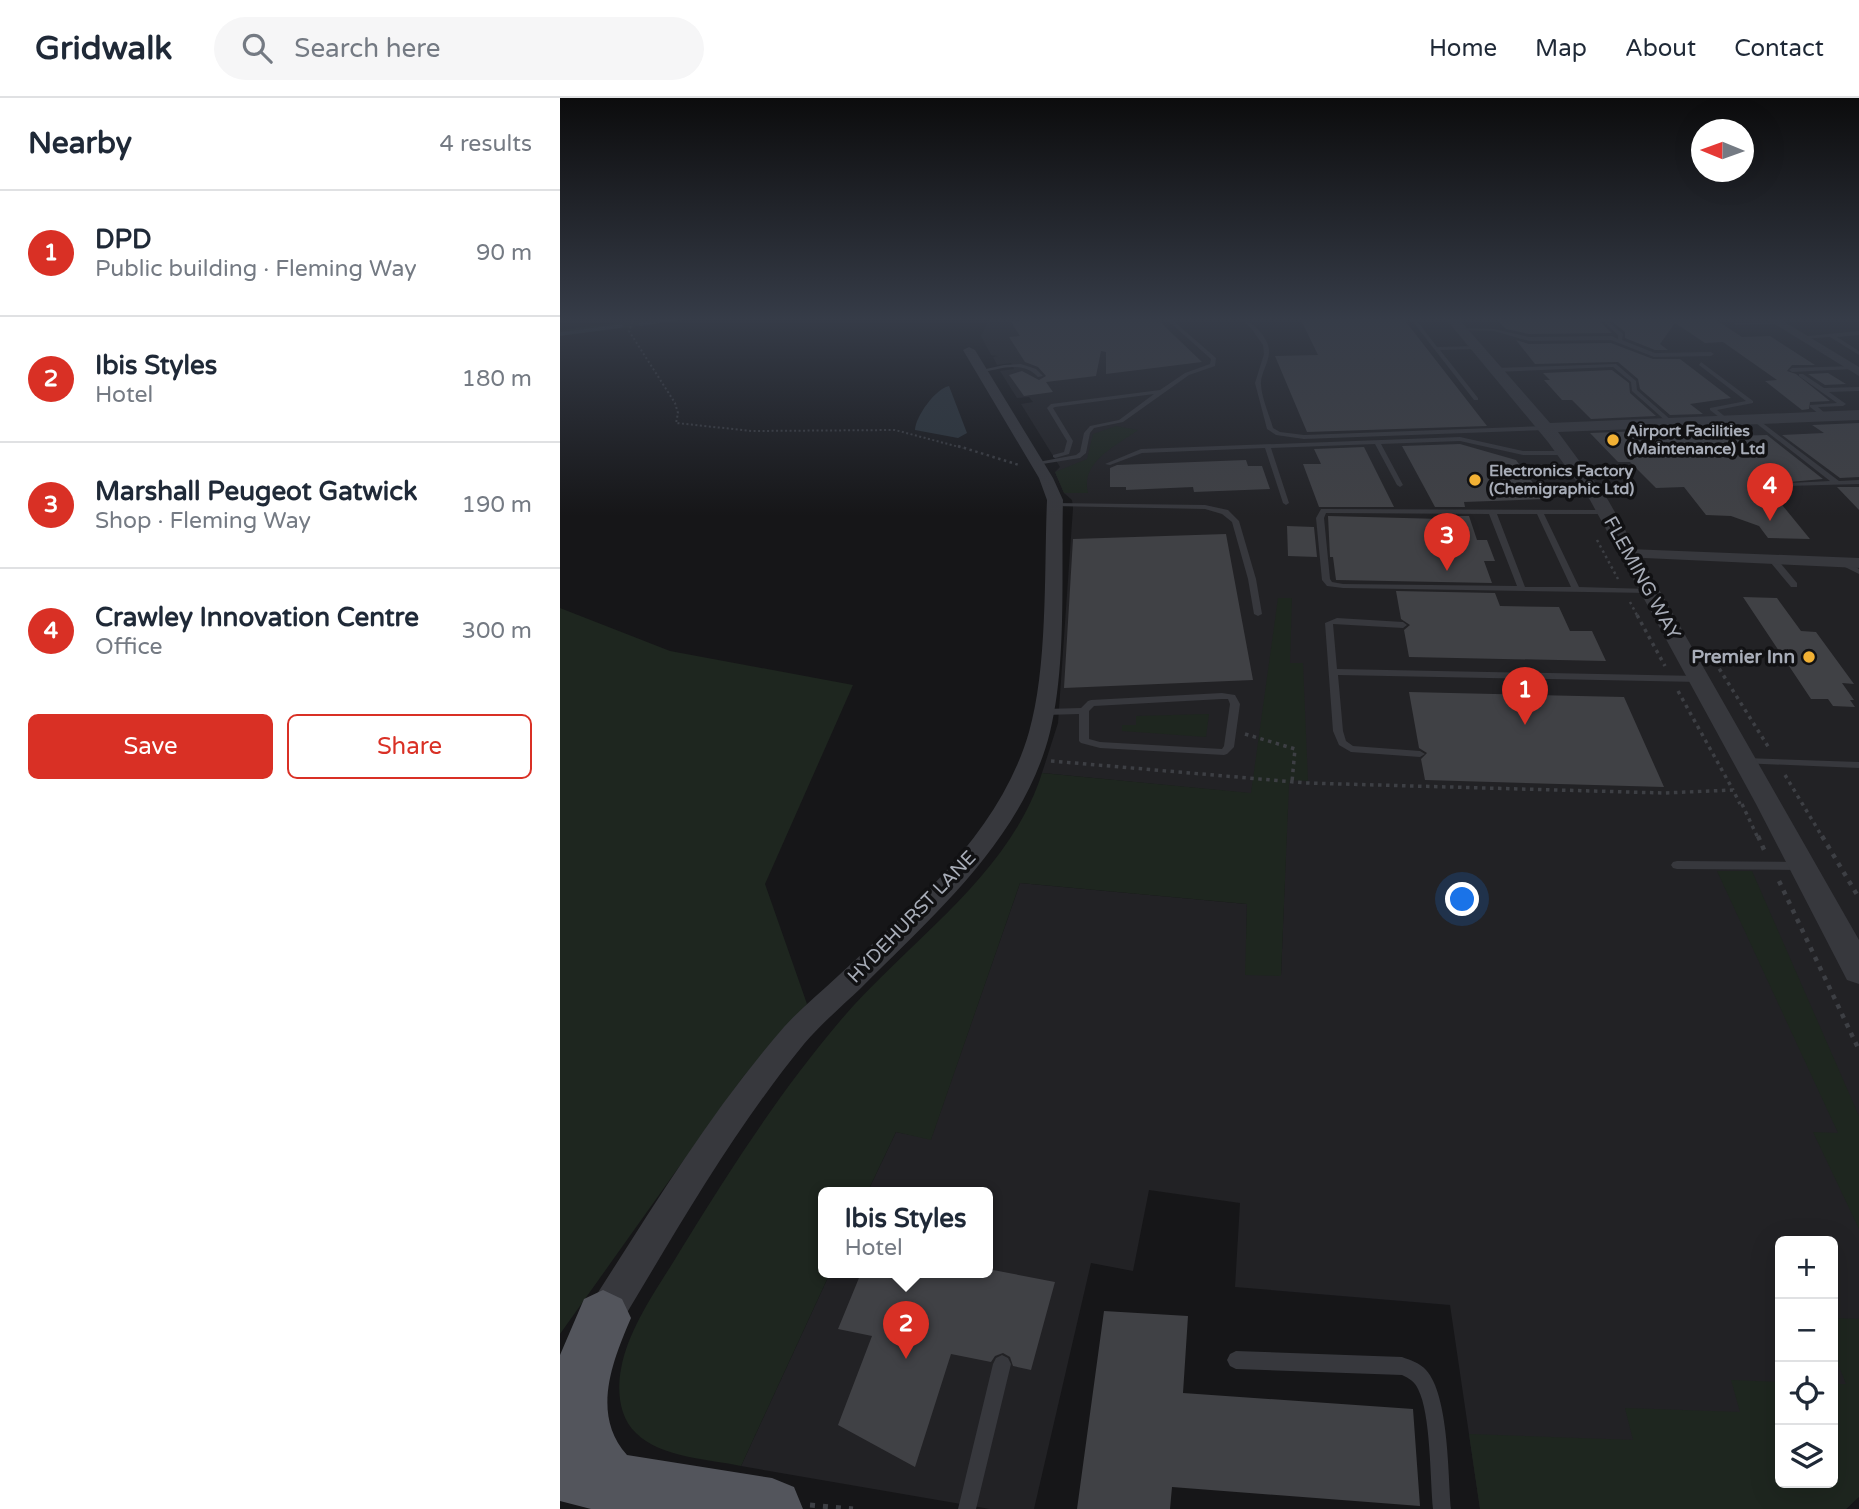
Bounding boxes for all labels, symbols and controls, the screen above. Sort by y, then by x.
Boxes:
search box [214,17,704,80]
text: Gridwalk [35,29,172,68]
icon: search [238,29,276,67]
text: Search here [294,33,441,64]
text: Home [1429,34,1497,63]
text: Map [1535,34,1587,63]
text: About [1625,34,1696,63]
text: Contact [1734,34,1824,63]
north arrow [1691,119,1754,182]
text: Nearby [28,125,132,162]
text: 4 results [439,130,532,158]
text: DPD [95,224,152,255]
text: 1 [44,239,58,267]
text: 90 m [476,239,532,267]
text: Public building · Fleming Way [95,255,417,283]
text: Ibis Styles [95,350,217,381]
text: 2 [44,365,58,393]
text: 180 m [462,365,532,393]
text: Hotel [95,381,153,409]
place label: Airport Facilities (Maintenance) Ltd [1627,421,1765,459]
marker: Airport Facilities (Maintenance) Ltd [1605,432,1621,448]
place label: Electronics Factory (Chemigraphic Ltd) [1489,461,1634,499]
pin: 4 [1747,463,1793,521]
marker: Electronics Factory (Chemigraphic Ltd) [1467,472,1483,488]
text: Marshall Peugeot Gatwick [95,476,417,507]
text: 3 [44,491,58,519]
text: 190 m [462,491,532,519]
text: Shop · Fleming Way [95,507,311,535]
pin: 3 [1424,513,1470,571]
street label: FLEMING WAY [1599,513,1685,643]
text: Crawley Innovation Centre [95,602,419,633]
text: 4 [44,617,58,645]
text: 300 m [462,617,532,645]
text: Office [95,633,163,661]
place label: Premier Inn [1691,646,1795,668]
marker: Premier Inn [1801,649,1817,665]
pin: 1 [1502,667,1548,725]
button: Save [28,714,273,779]
button: Share [287,714,532,779]
street label: HYDEHURST LANE [843,846,981,988]
your location [1445,882,1479,916]
popup [818,1187,993,1278]
text: Ibis Styles [844,1203,967,1234]
text: Hotel [844,1234,903,1262]
map controls [1775,1236,1838,1488]
button: + [1775,1236,1838,1299]
button: − [1775,1299,1838,1362]
pin: 2 [883,1301,929,1359]
button: locate [1775,1362,1838,1425]
button: layers [1775,1425,1838,1488]

